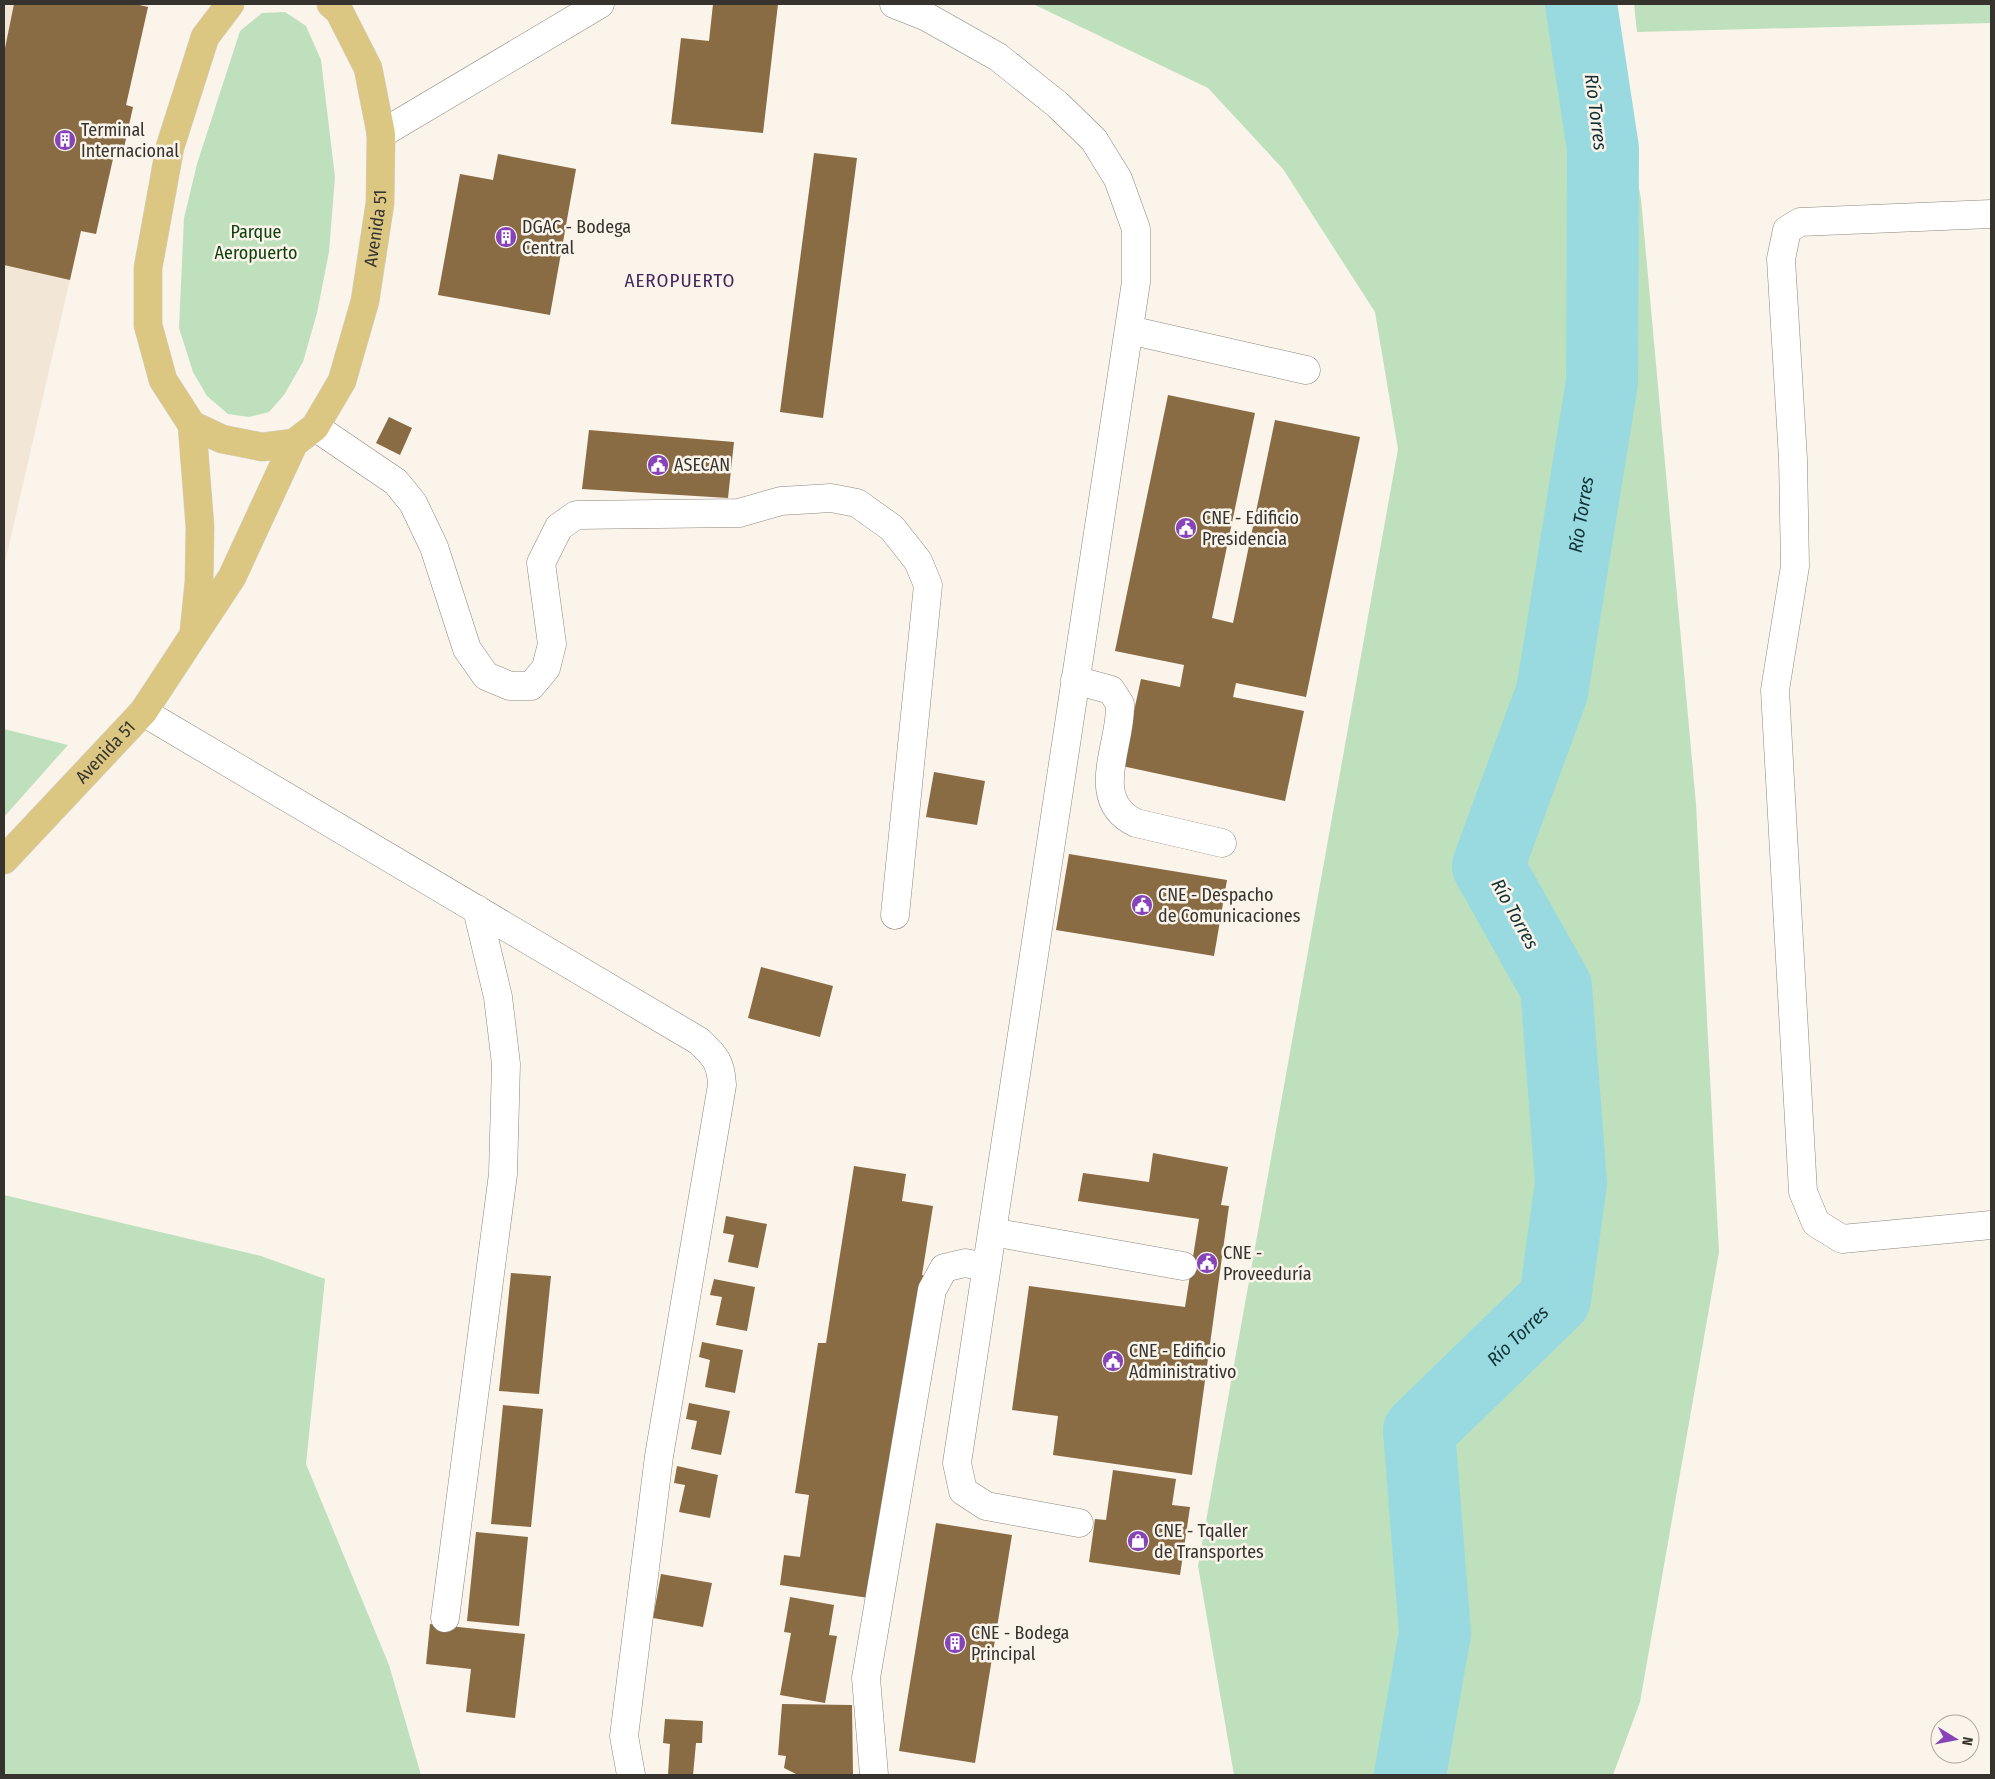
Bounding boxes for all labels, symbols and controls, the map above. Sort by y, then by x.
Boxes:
water label: Río Torres [1580,72,1612,152]
place label: Terminal Internacional [81,119,179,162]
building icon: Terminal Internacional [53,128,77,152]
street label: Avenida 51 [359,190,391,268]
place label: DGAC - Bodega Central [522,216,631,259]
park label: Parque Aeropuerto [215,221,297,264]
building icon: DGAC - Bodega Central [494,225,518,249]
district label: AEROPUERTO [624,269,736,292]
public building icon: ASECAN [646,453,670,477]
place label: ASECAN [674,454,730,476]
water label: Río Torres [1563,475,1598,554]
place label: CNE - Edificio Presidencia [1202,507,1299,550]
public building icon: CNE - Edificio Presidencia [1174,516,1198,540]
street label: Avenida 51 [71,716,140,788]
water label: Río Torres [1486,875,1544,953]
place label: CNE - Despacho de Comunicaciones [1158,884,1301,927]
public building icon: CNE - Despacho de Comunicaciones [1130,893,1154,917]
place label: CNE - Proveeduría [1223,1242,1312,1285]
public building icon: CNE - Proveeduría [1195,1251,1219,1275]
water label: Río Torres [1482,1300,1553,1370]
place label: CNE - Edificio Administrativo [1129,1340,1236,1383]
public building icon: CNE - Edificio Administrativo [1101,1349,1125,1373]
place label: CNE - Tqaller de Transportes [1154,1520,1264,1563]
shop icon: CNE - Tqaller de Transportes [1126,1529,1150,1553]
place label: CNE - Bodega Principal [971,1622,1070,1665]
building icon: CNE - Bodega Principal [943,1631,967,1655]
north arrow [1930,1714,1980,1764]
text: N [1958,1736,1976,1747]

